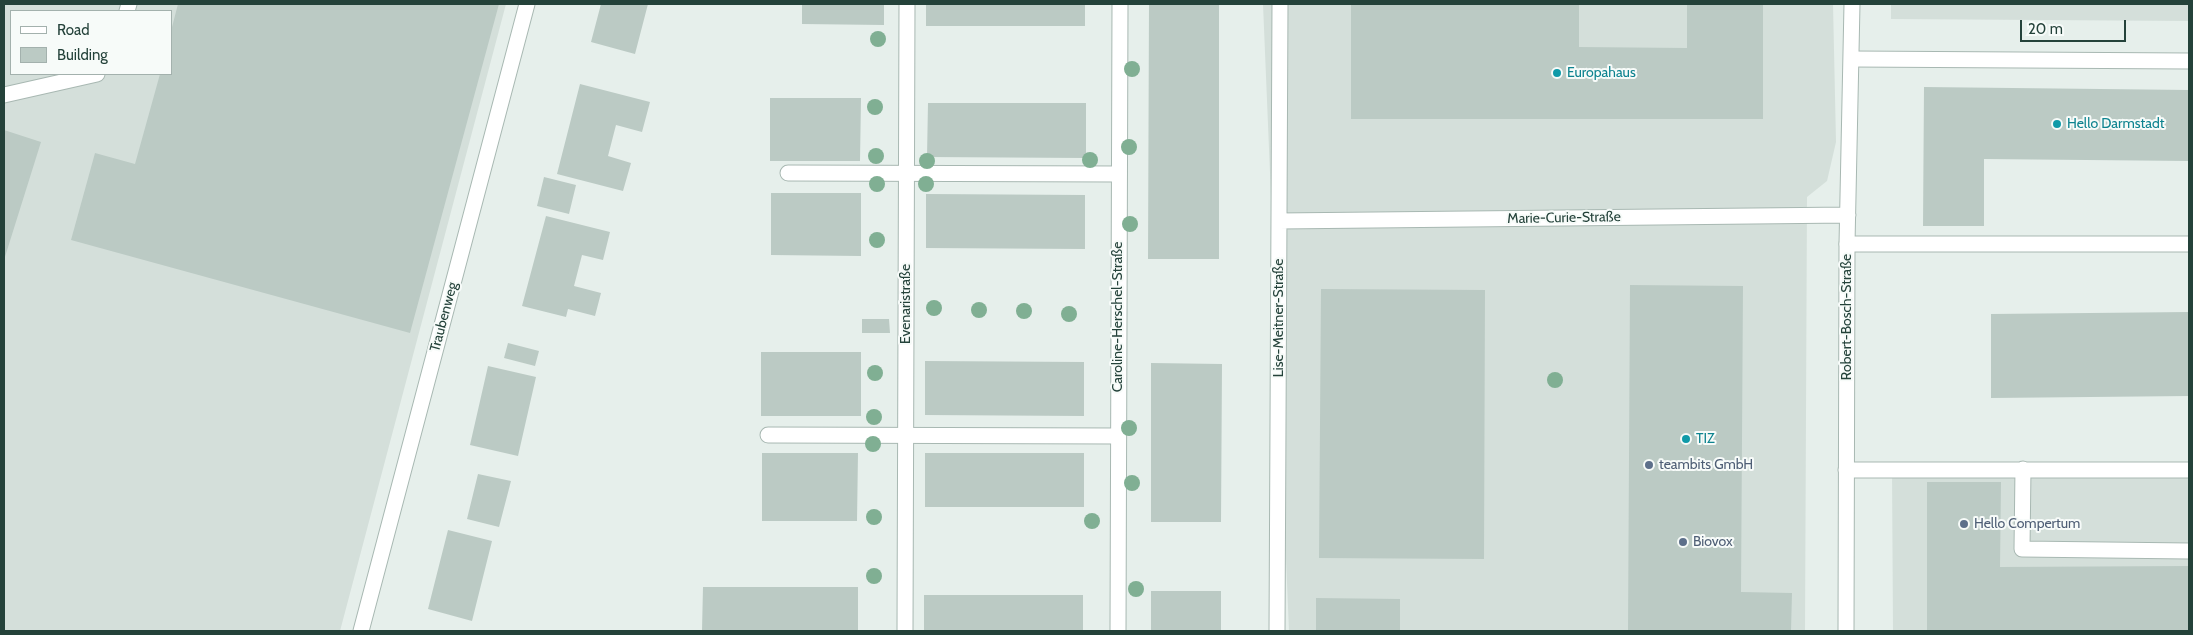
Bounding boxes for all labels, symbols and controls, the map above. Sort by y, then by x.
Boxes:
legend [10,10,172,75]
scale bar [2023,10,2129,42]
text: 20 m [2028,20,2063,38]
text: Road [57,21,90,39]
text: Building [57,46,108,64]
place label: Europahaus [1567,65,1636,81]
marker: Europahaus [1551,67,1563,79]
place label: Hello Darmstadt [2067,116,2164,132]
marker: Hello Darmstadt [2051,118,2063,130]
street label: Marie-Curie-Straße [1507,209,1621,227]
street label: Caroline-Herschel-Straße [1110,242,1126,392]
street label: Robert-Bosch-Straße [1839,254,1855,380]
street label: Lise-Meitner-Straße [1271,259,1287,377]
street label: Evenaristraße [898,264,914,344]
street label: Traubenweg [427,280,461,354]
place label: TIZ [1696,431,1715,447]
marker: TIZ [1680,433,1692,445]
place label: teambits GmbH [1659,457,1753,473]
marker: teambits GmbH [1643,459,1655,471]
place label: Hello Compertum [1974,516,2080,532]
marker: Hello Compertum [1958,518,1970,530]
place label: Biovox [1693,534,1733,550]
marker: Biovox [1677,536,1689,548]

